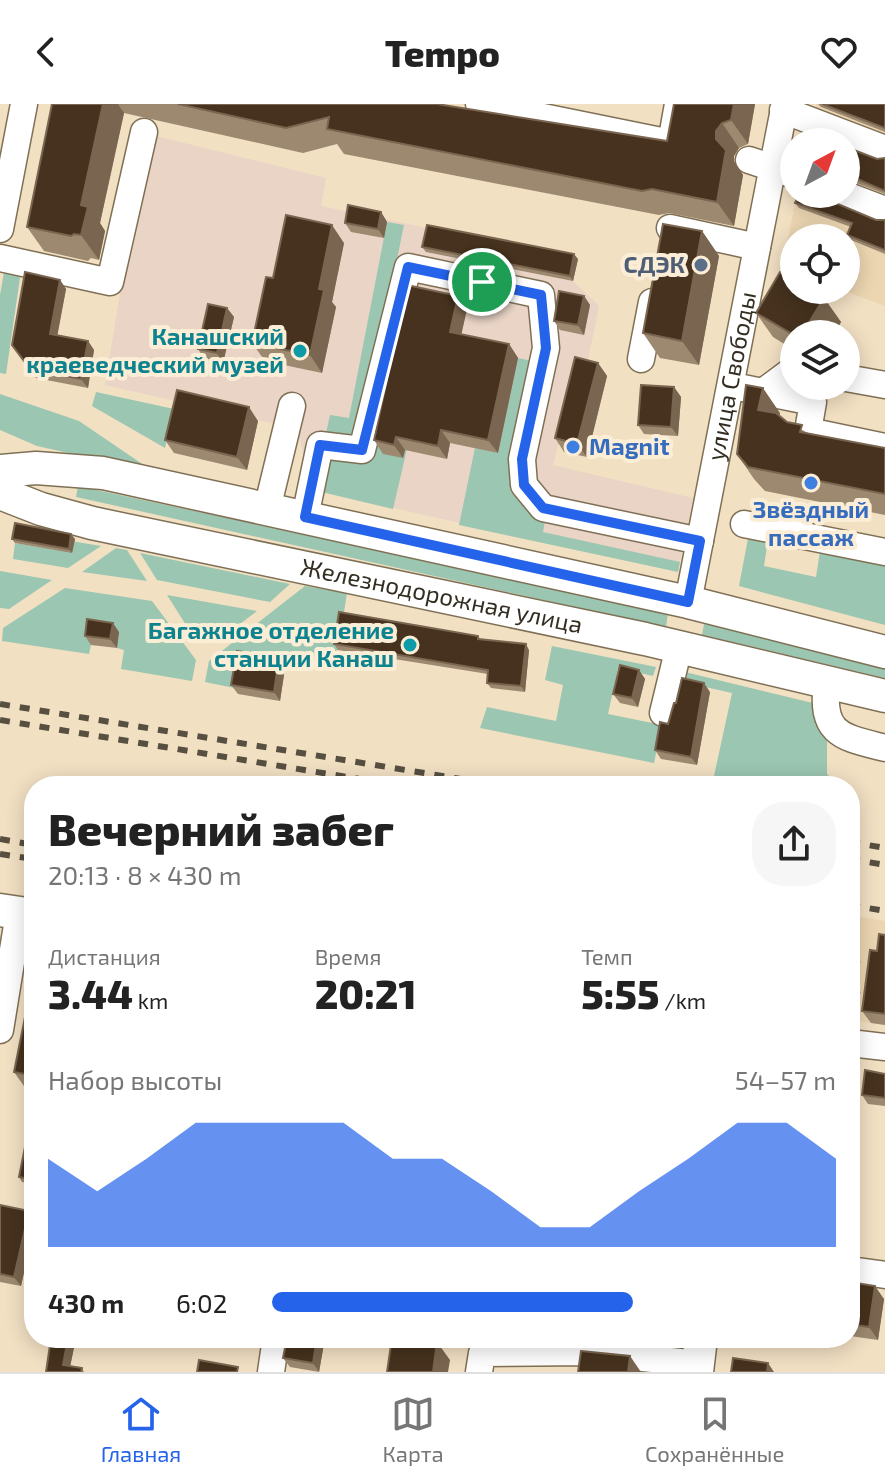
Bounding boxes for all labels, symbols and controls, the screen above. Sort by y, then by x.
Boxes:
icon: back [24,30,68,74]
icon: heart [817,30,861,74]
text: Tempo [385,31,500,74]
north arrow [780,128,860,208]
map controls [780,128,860,400]
button: locate [780,224,860,304]
pin [448,248,516,316]
place label: СДЭК [624,249,685,278]
marker: СДЭК [692,256,710,274]
icon: arrive [460,260,504,304]
street label: улица Свободы [700,289,761,463]
button: layers [780,320,860,400]
place label: Канашский краеведческий музей [26,321,284,378]
marker: Канашский краеведческий музей [291,342,309,360]
place label: Magnit [589,431,670,460]
marker: Magnit [564,438,582,456]
marker: Звёздный пассаж [802,474,820,492]
place label: Звёздный пассаж [753,494,869,551]
street label: Железнодорожная улица [298,551,585,639]
place label: Багажное отделение станции Канаш [148,615,394,672]
marker: Багажное отделение станции Канаш [401,636,419,654]
text: Вечерний забег [48,802,394,855]
button: share [752,802,836,886]
text: 20:13 · 8 × 430 m [48,859,242,890]
text: Дистанция [48,943,161,969]
text: Время [315,943,381,969]
text: Темп [581,943,633,969]
text: 3.44 [48,969,133,1017]
text: 20:21 [315,969,417,1017]
text: 5:55 [581,969,659,1017]
text: km [133,987,168,1013]
text: /km [659,987,706,1013]
text: Набор высоты [48,1064,222,1095]
text: 54–57 m [735,1064,836,1095]
text: 430 m [48,1287,124,1318]
text: 6:02 [176,1287,227,1318]
tab: Главная [101,1392,181,1466]
tab: Карта [383,1392,444,1466]
tab: Сохранённые [645,1392,784,1466]

